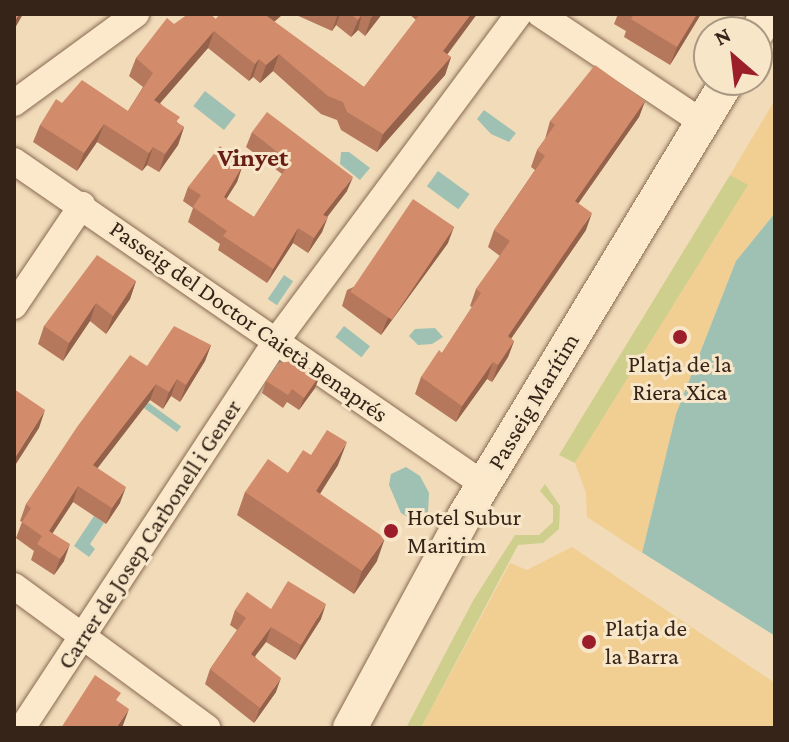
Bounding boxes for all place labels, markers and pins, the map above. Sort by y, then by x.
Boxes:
marker: Platja de la Riera Xica [671,328,689,346]
place label: Platja de la Riera Xica [628,350,732,406]
place label: Hotel Subur Maritim [407,503,521,559]
marker: Hotel Subur Maritim [382,522,400,540]
place label: Platja de la Barra [605,614,687,670]
marker: Platja de la Barra [580,633,598,651]

